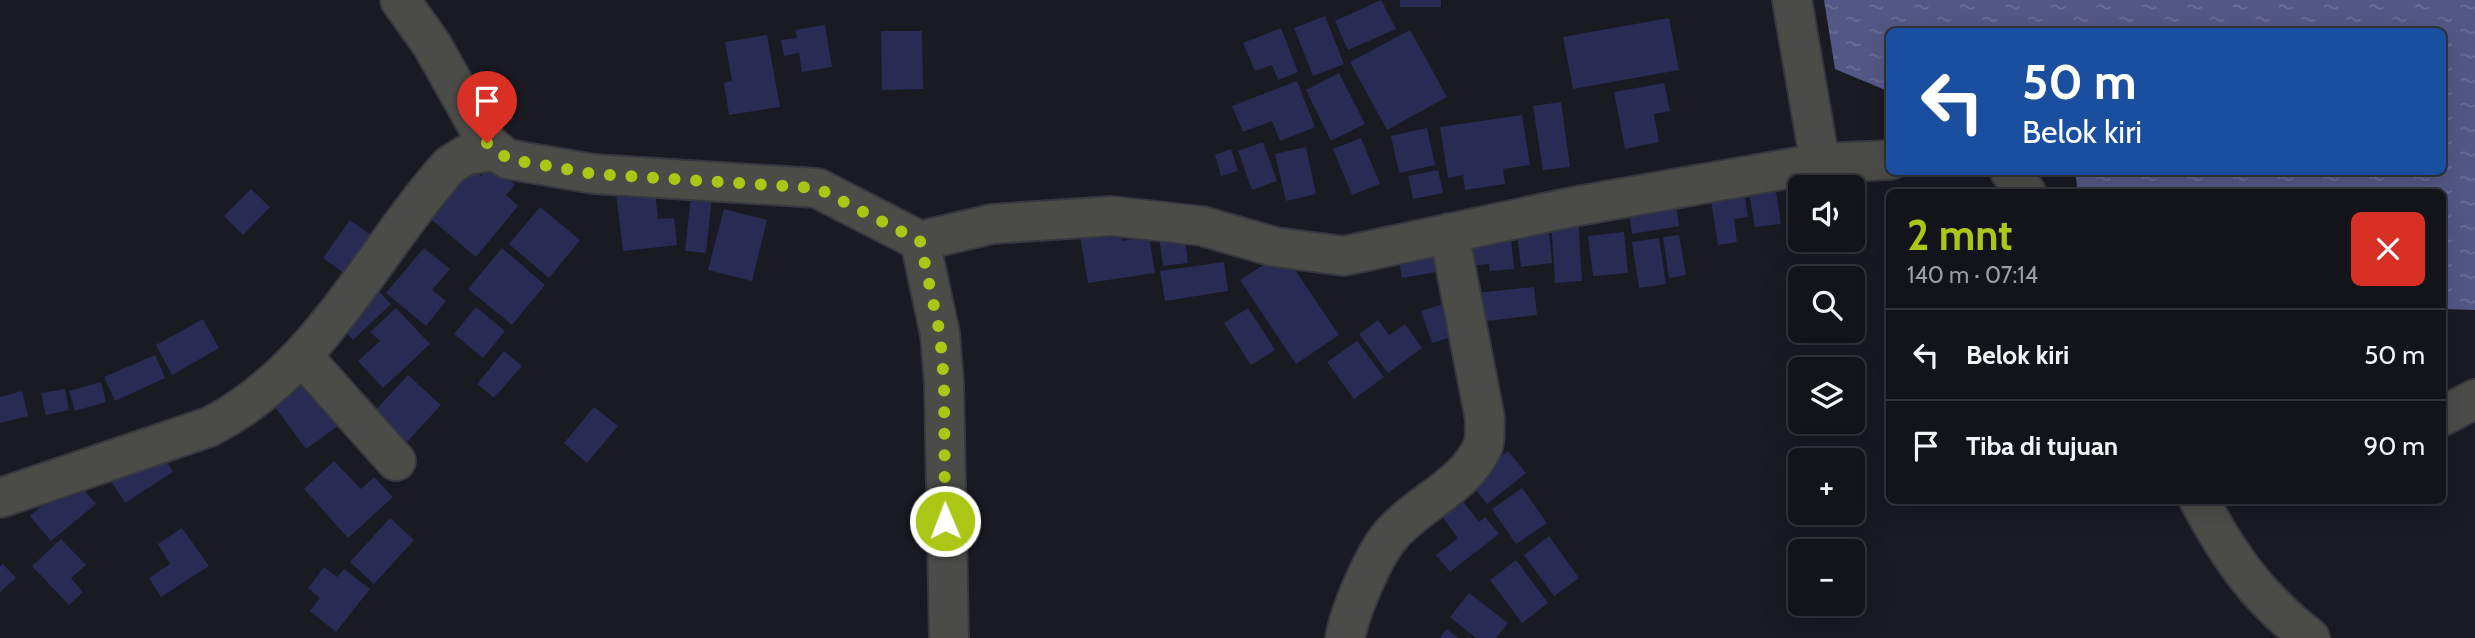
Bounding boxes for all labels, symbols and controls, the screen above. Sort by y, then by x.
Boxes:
text: 50 m [2022,52,2137,111]
icon: left [1907,56,1998,147]
pin [457,71,517,143]
icon: arrive [468,82,506,120]
text: Belok kiri [2022,112,2142,151]
map controls [1788,175,1865,616]
button: sound [1788,175,1865,252]
text: 2 mnt [1907,209,2013,261]
button: close [2351,212,2425,286]
text: 140 m · 07:14 [1907,261,2038,289]
button: search [1788,266,1865,343]
icon: left [1907,336,1945,374]
text: Belok kiri [1966,339,2069,371]
text: 50 m [2364,339,2425,371]
button: layers [1788,357,1865,434]
icon: arrive [1907,427,1945,465]
text: Tiba di tujuan [1966,430,2118,462]
text: 90 m [2363,430,2425,462]
button: + [1788,448,1865,525]
position arrow [908,484,982,558]
button: − [1788,539,1865,616]

